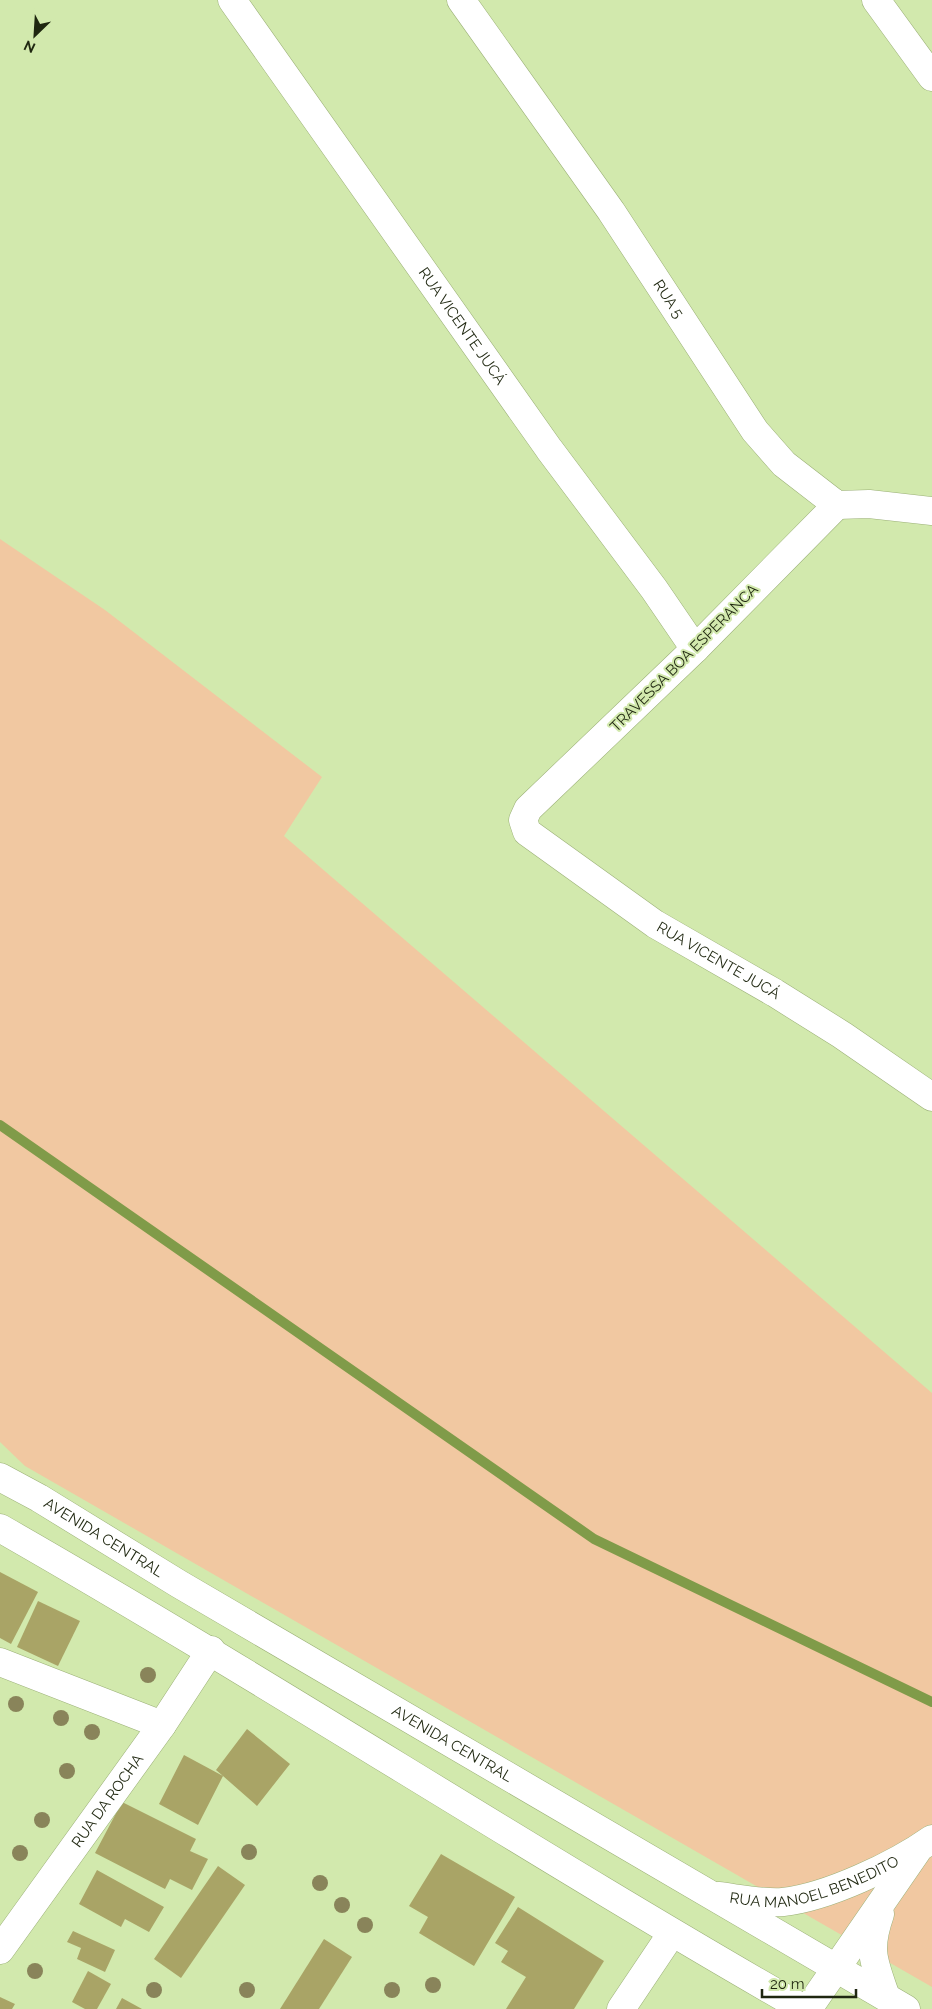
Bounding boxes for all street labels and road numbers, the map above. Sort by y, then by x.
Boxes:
street label: RUA VICENTE JUCÁ [415,264,510,388]
street label: RUA 5 [649,276,688,322]
street label: TRAVESSA BOA ESPERANCA [606,580,762,736]
street label: RUA VICENTE JUCÁ [654,918,783,1003]
street label: AVENIDA CENTRAL [41,1494,167,1581]
street label: AVENIDA CENTRAL [389,1701,516,1786]
street label: RUA DA ROCHA [68,1751,147,1851]
street label: RUA MANOEL BENEDITO [729,1852,902,1912]

